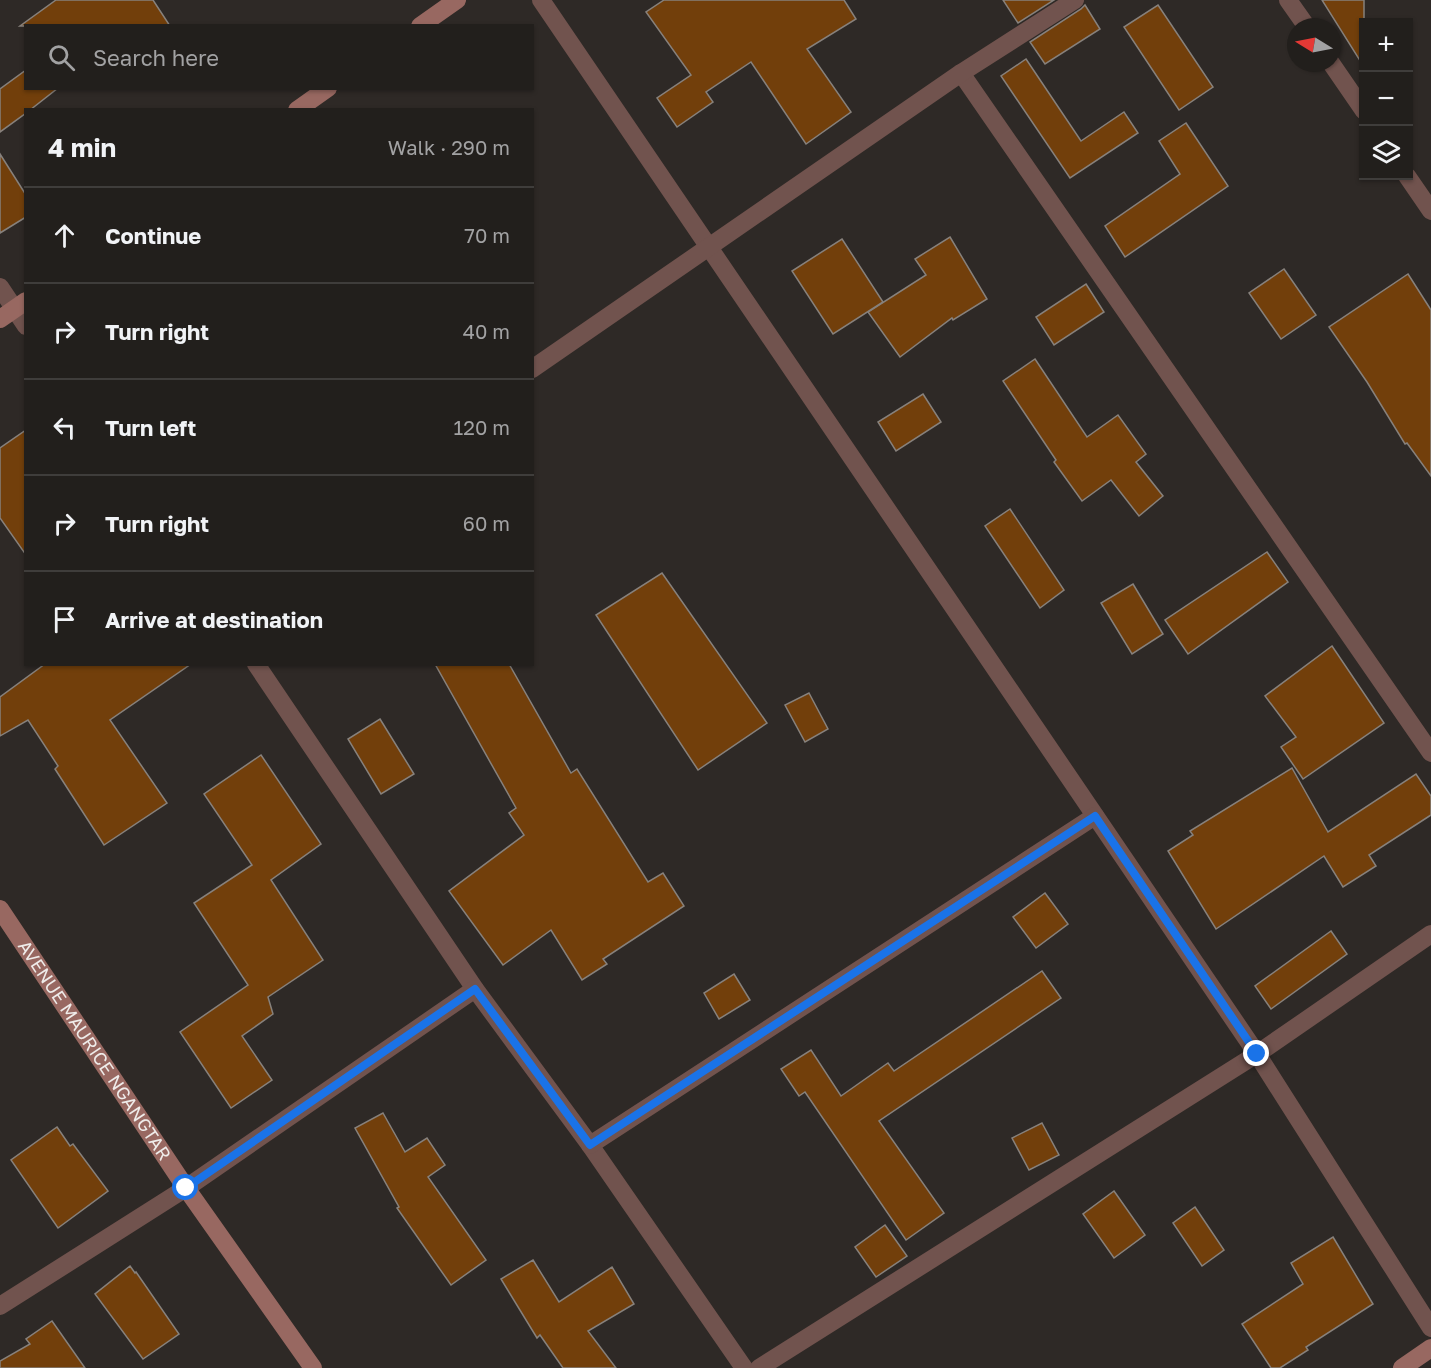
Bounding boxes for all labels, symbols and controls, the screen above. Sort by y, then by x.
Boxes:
north arrow [1287,18,1341,72]
map controls [1359,18,1413,180]
button: + [1359,18,1413,72]
search box [24,24,534,90]
icon: search [45,41,78,74]
text: Search here [93,44,219,71]
button: − [1359,72,1413,126]
button: layers [1359,126,1413,180]
text: 4 min [48,132,116,163]
text: Walk · 290 m [388,135,510,159]
icon: ahead [48,219,81,252]
text: Continue [105,222,201,249]
text: 70 m [464,223,510,247]
icon: right [48,315,81,348]
text: Turn right [105,318,209,345]
text: 40 m [463,319,510,343]
icon: left [48,411,81,444]
text: Turn left [105,414,196,441]
text: 120 m [454,415,510,439]
icon: right [48,507,81,540]
text: Turn right [105,510,209,537]
text: 60 m [463,511,510,535]
icon: arrive [48,603,81,636]
text: Arrive at destination [105,606,323,633]
street label: AVENUE MAURICE NGANGTAR [14,936,176,1164]
route end [1243,1040,1269,1066]
route start [172,1174,198,1200]

